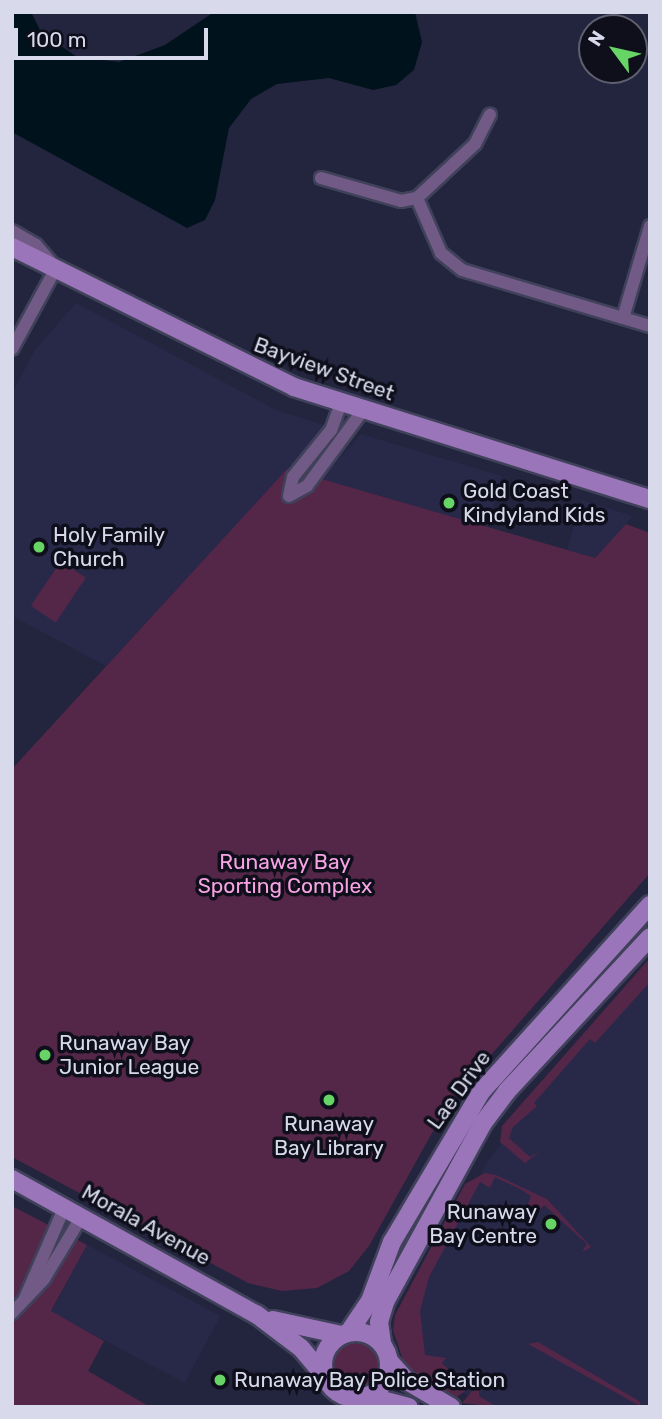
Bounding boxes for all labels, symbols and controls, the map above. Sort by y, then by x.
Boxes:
scale bar [18,14,212,58]
north arrow [578,14,648,84]
text: N [583,26,610,50]
text: 100 m [27,27,86,52]
street label: Bayview Street [250,332,398,406]
place label: Gold Coast Kindyland Kids [463,478,605,528]
marker: Gold Coast Kindyland Kids [441,495,457,511]
place label: Holy Family Church [53,522,166,572]
marker: Holy Family Church [31,539,47,555]
park label: Runaway Bay Sporting Complex [198,849,372,899]
place label: Runaway Bay Junior League [59,1030,200,1080]
street label: Lae Drive [422,1046,496,1134]
marker: Runaway Bay Junior League [37,1047,53,1063]
marker: Runaway Bay Library [321,1092,337,1108]
place label: Runaway Bay Library [274,1111,384,1161]
street label: Morala Avenue [77,1179,215,1271]
place label: Runaway Bay Centre [429,1199,537,1249]
marker: Runaway Bay Centre [543,1216,559,1232]
place label: Runaway Bay Police Station [234,1367,506,1393]
marker: Runaway Bay Police Station [212,1372,228,1388]

